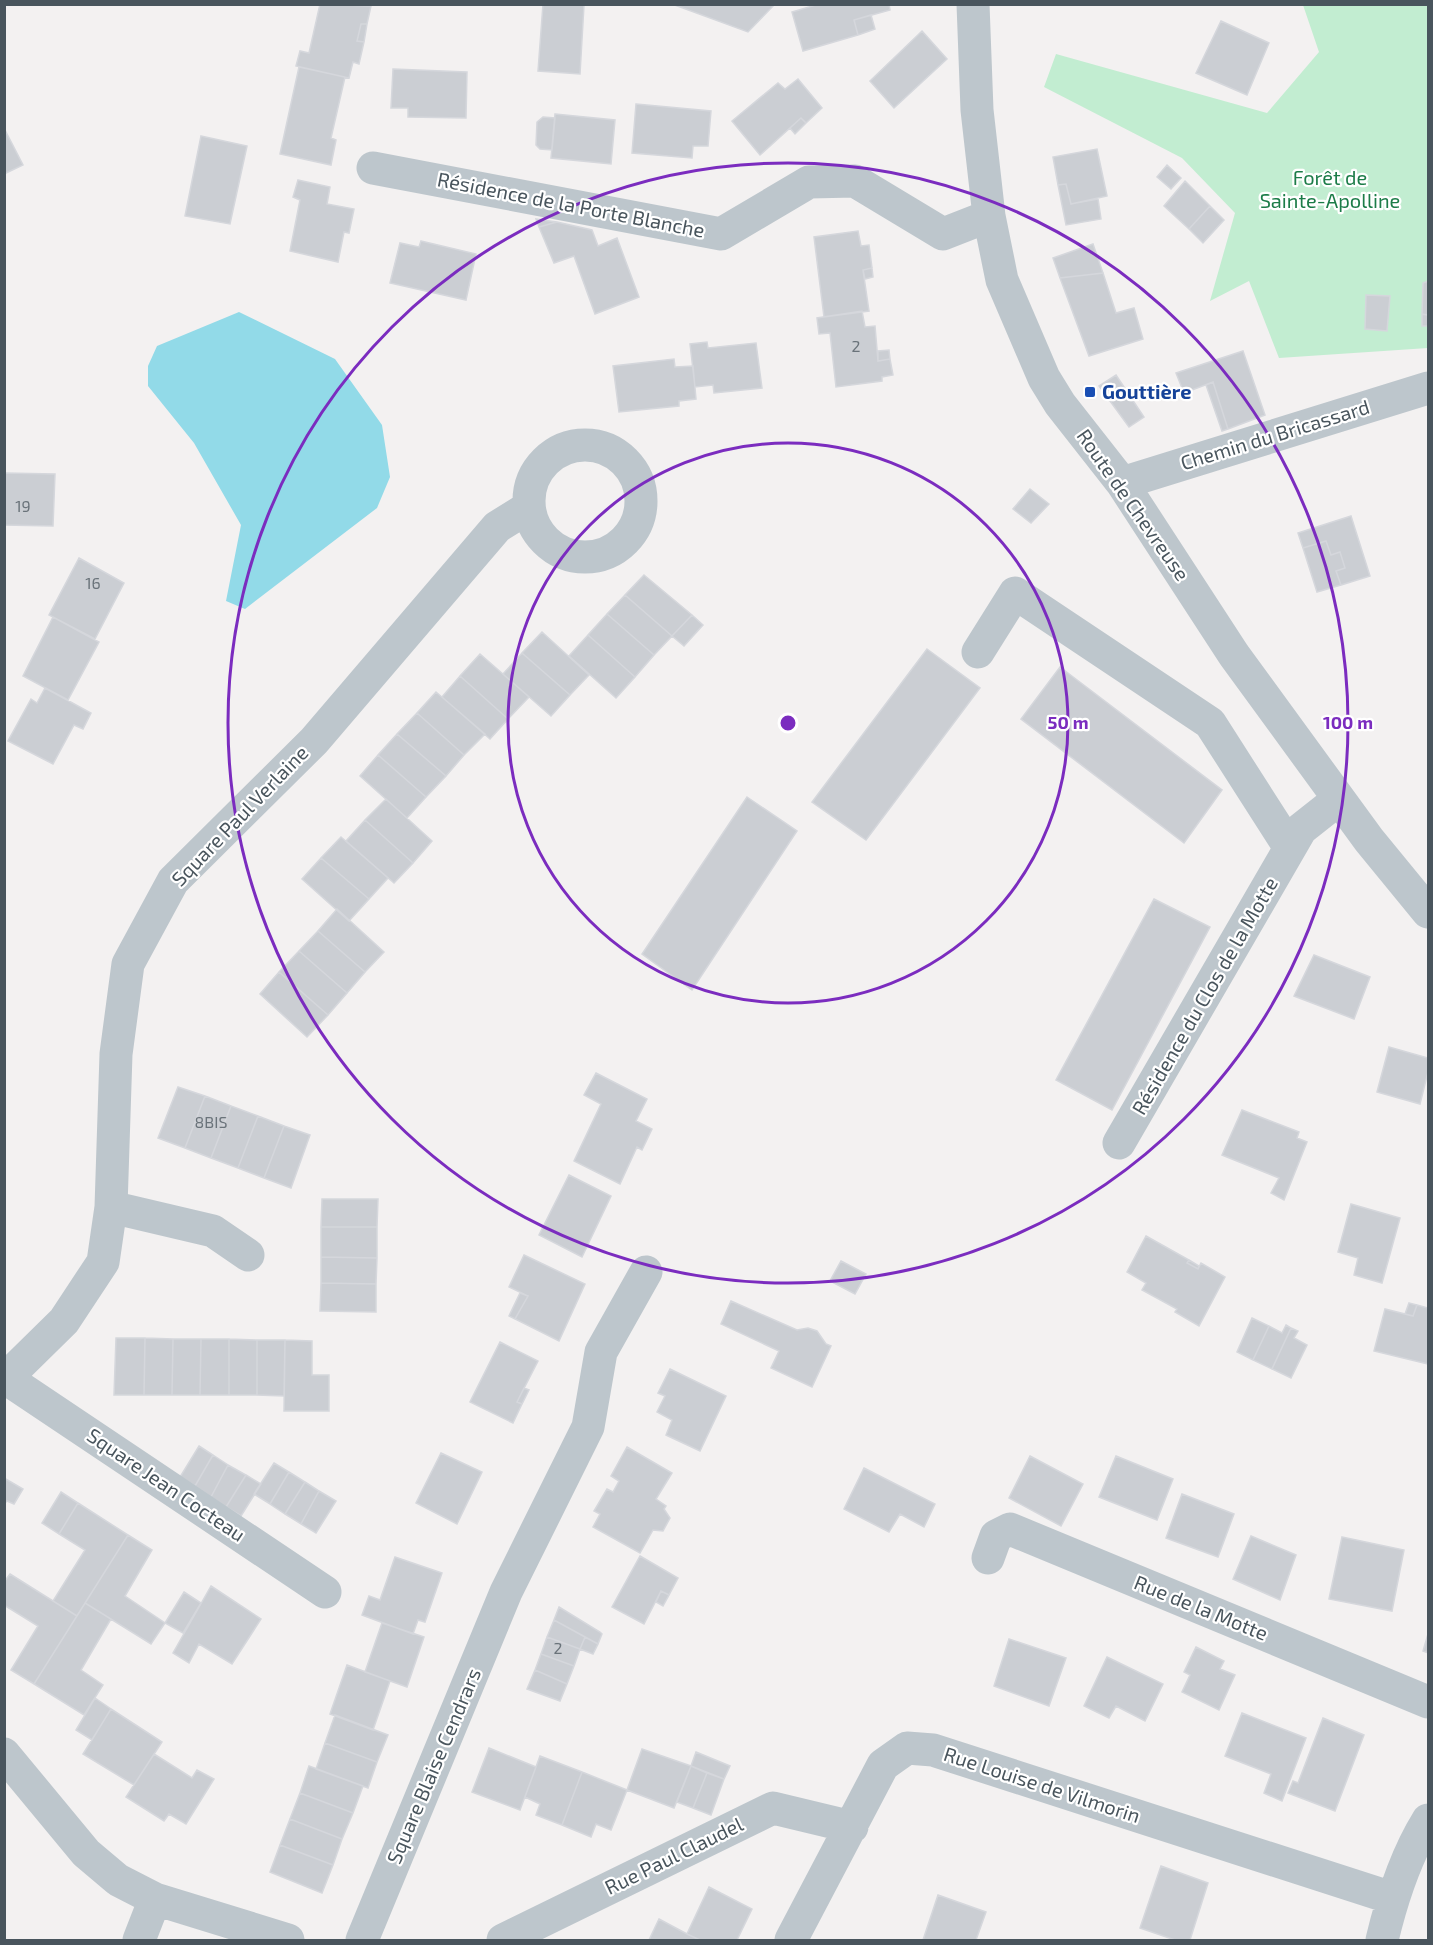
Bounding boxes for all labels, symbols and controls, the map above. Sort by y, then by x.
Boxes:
park label: Forêt de Sainte-Apolline [1260,165,1400,212]
street label: Résidence de la Porte Blanche [436,166,707,242]
house number: 2 [852,336,861,355]
place label: Gouttière [1102,379,1191,403]
marker: Gouttière [1083,385,1097,399]
street label: Chemin du Bricassard [1177,394,1372,474]
street label: Route de Chevreuse [1072,424,1195,585]
house number: 19 [15,496,31,515]
house number: 16 [85,573,101,592]
text: 50 m [1047,711,1089,733]
text: 100 m [1323,711,1373,733]
centre of rings [778,713,798,733]
street label: Square Paul Verlaine [166,740,312,891]
street label: Résidence du Clos de la Motte [1126,872,1282,1119]
house number: 8BIS [195,1112,227,1131]
street label: Square Jean Cocteau [83,1422,250,1546]
street label: Rue de la Motte [1131,1569,1272,1645]
house number: 2 [554,1638,563,1657]
street label: Square Blaise Cendrars [381,1664,485,1867]
street label: Rue Louise de Vilmorin [941,1741,1144,1827]
street label: Rue Paul Claudel [601,1811,747,1899]

